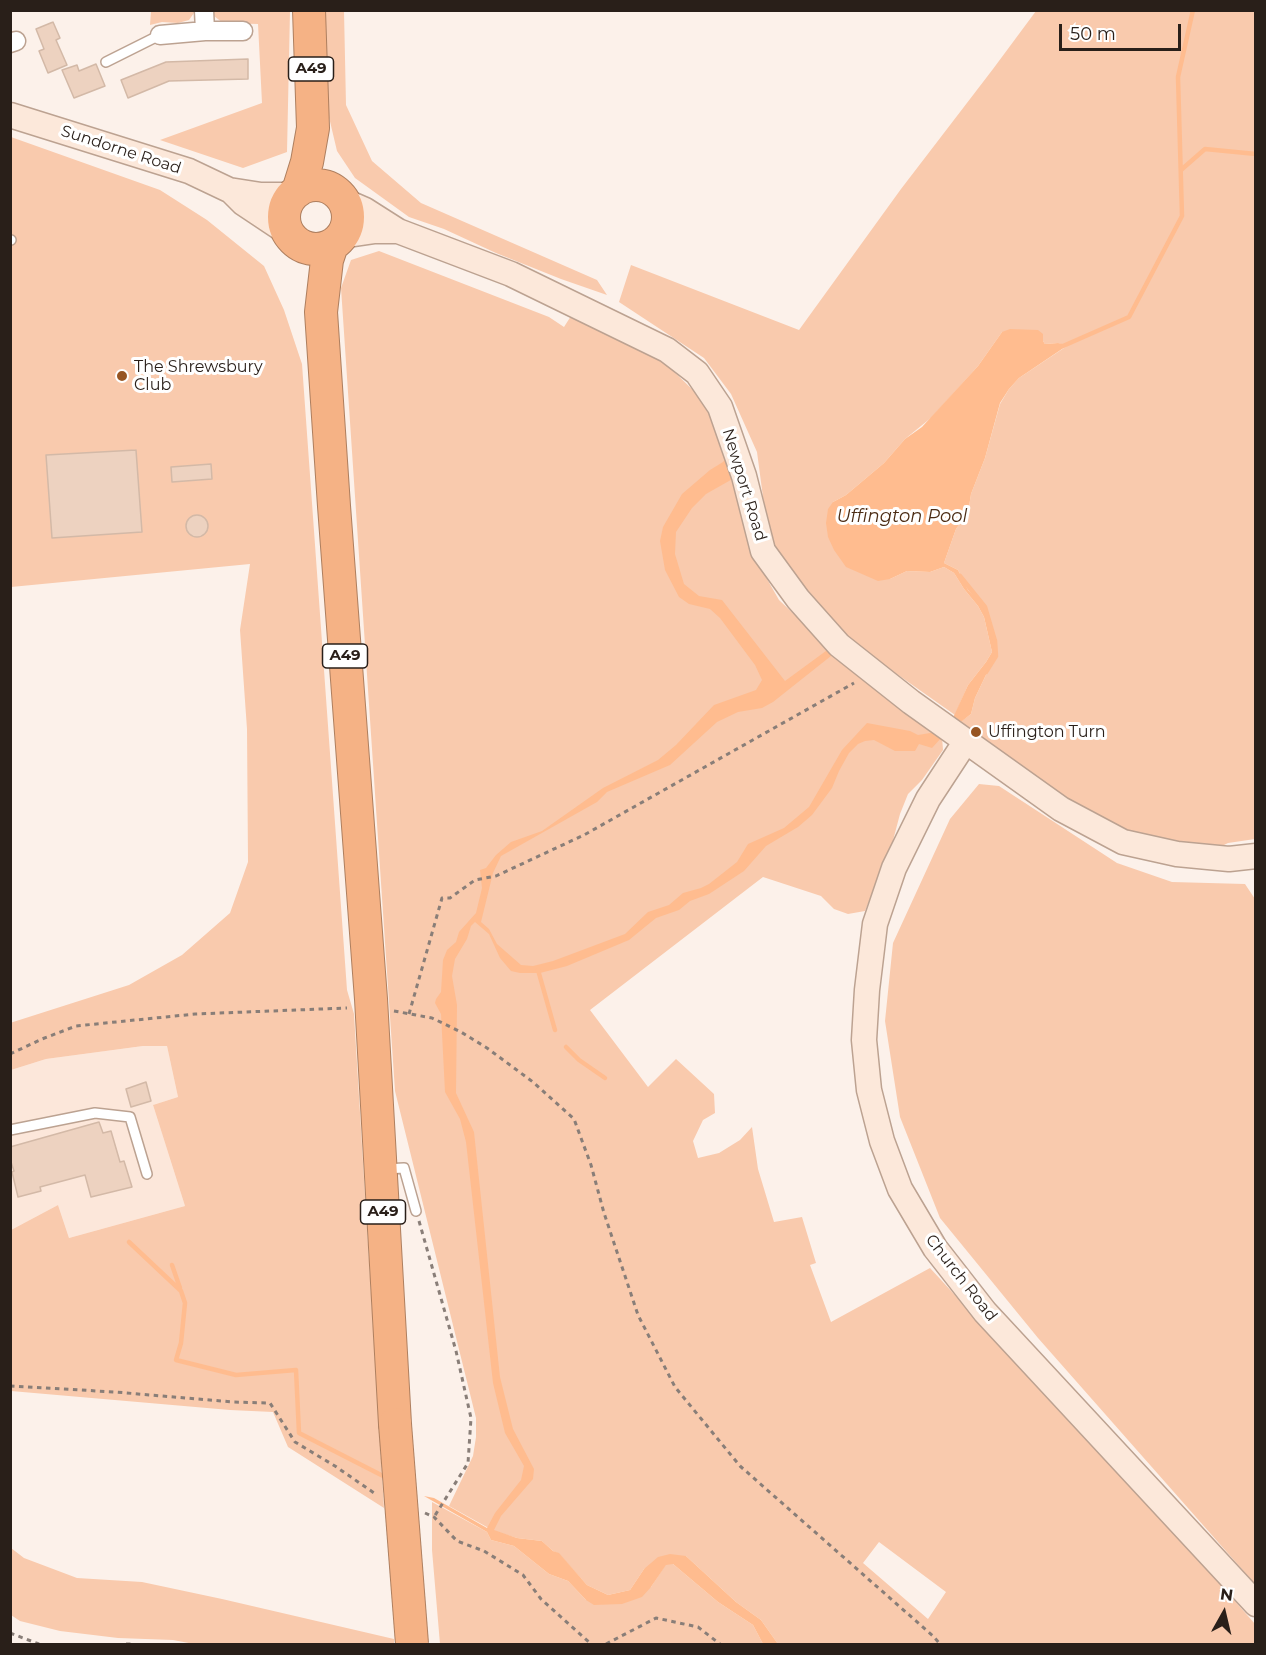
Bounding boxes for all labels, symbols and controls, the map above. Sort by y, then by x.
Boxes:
scale bar [1062,12,1184,50]
text: 50 m [1070,23,1116,45]
road number: A49 [288,57,334,81]
street label: Sundorne Road [59,122,183,178]
place label: The Shrewsbury Club [134,357,263,395]
marker: The Shrewsbury Club [115,369,129,383]
street label: Newport Road [718,426,770,544]
water label: Uffington Pool [837,506,967,528]
road number: A49 [322,644,368,668]
place label: Uffington Turn [988,722,1106,742]
marker: Uffington Turn [969,725,983,739]
road number: A49 [360,1200,406,1224]
street label: Church Road [921,1231,1001,1325]
north arrow [1194,1583,1254,1643]
text: N [1219,1584,1234,1605]

